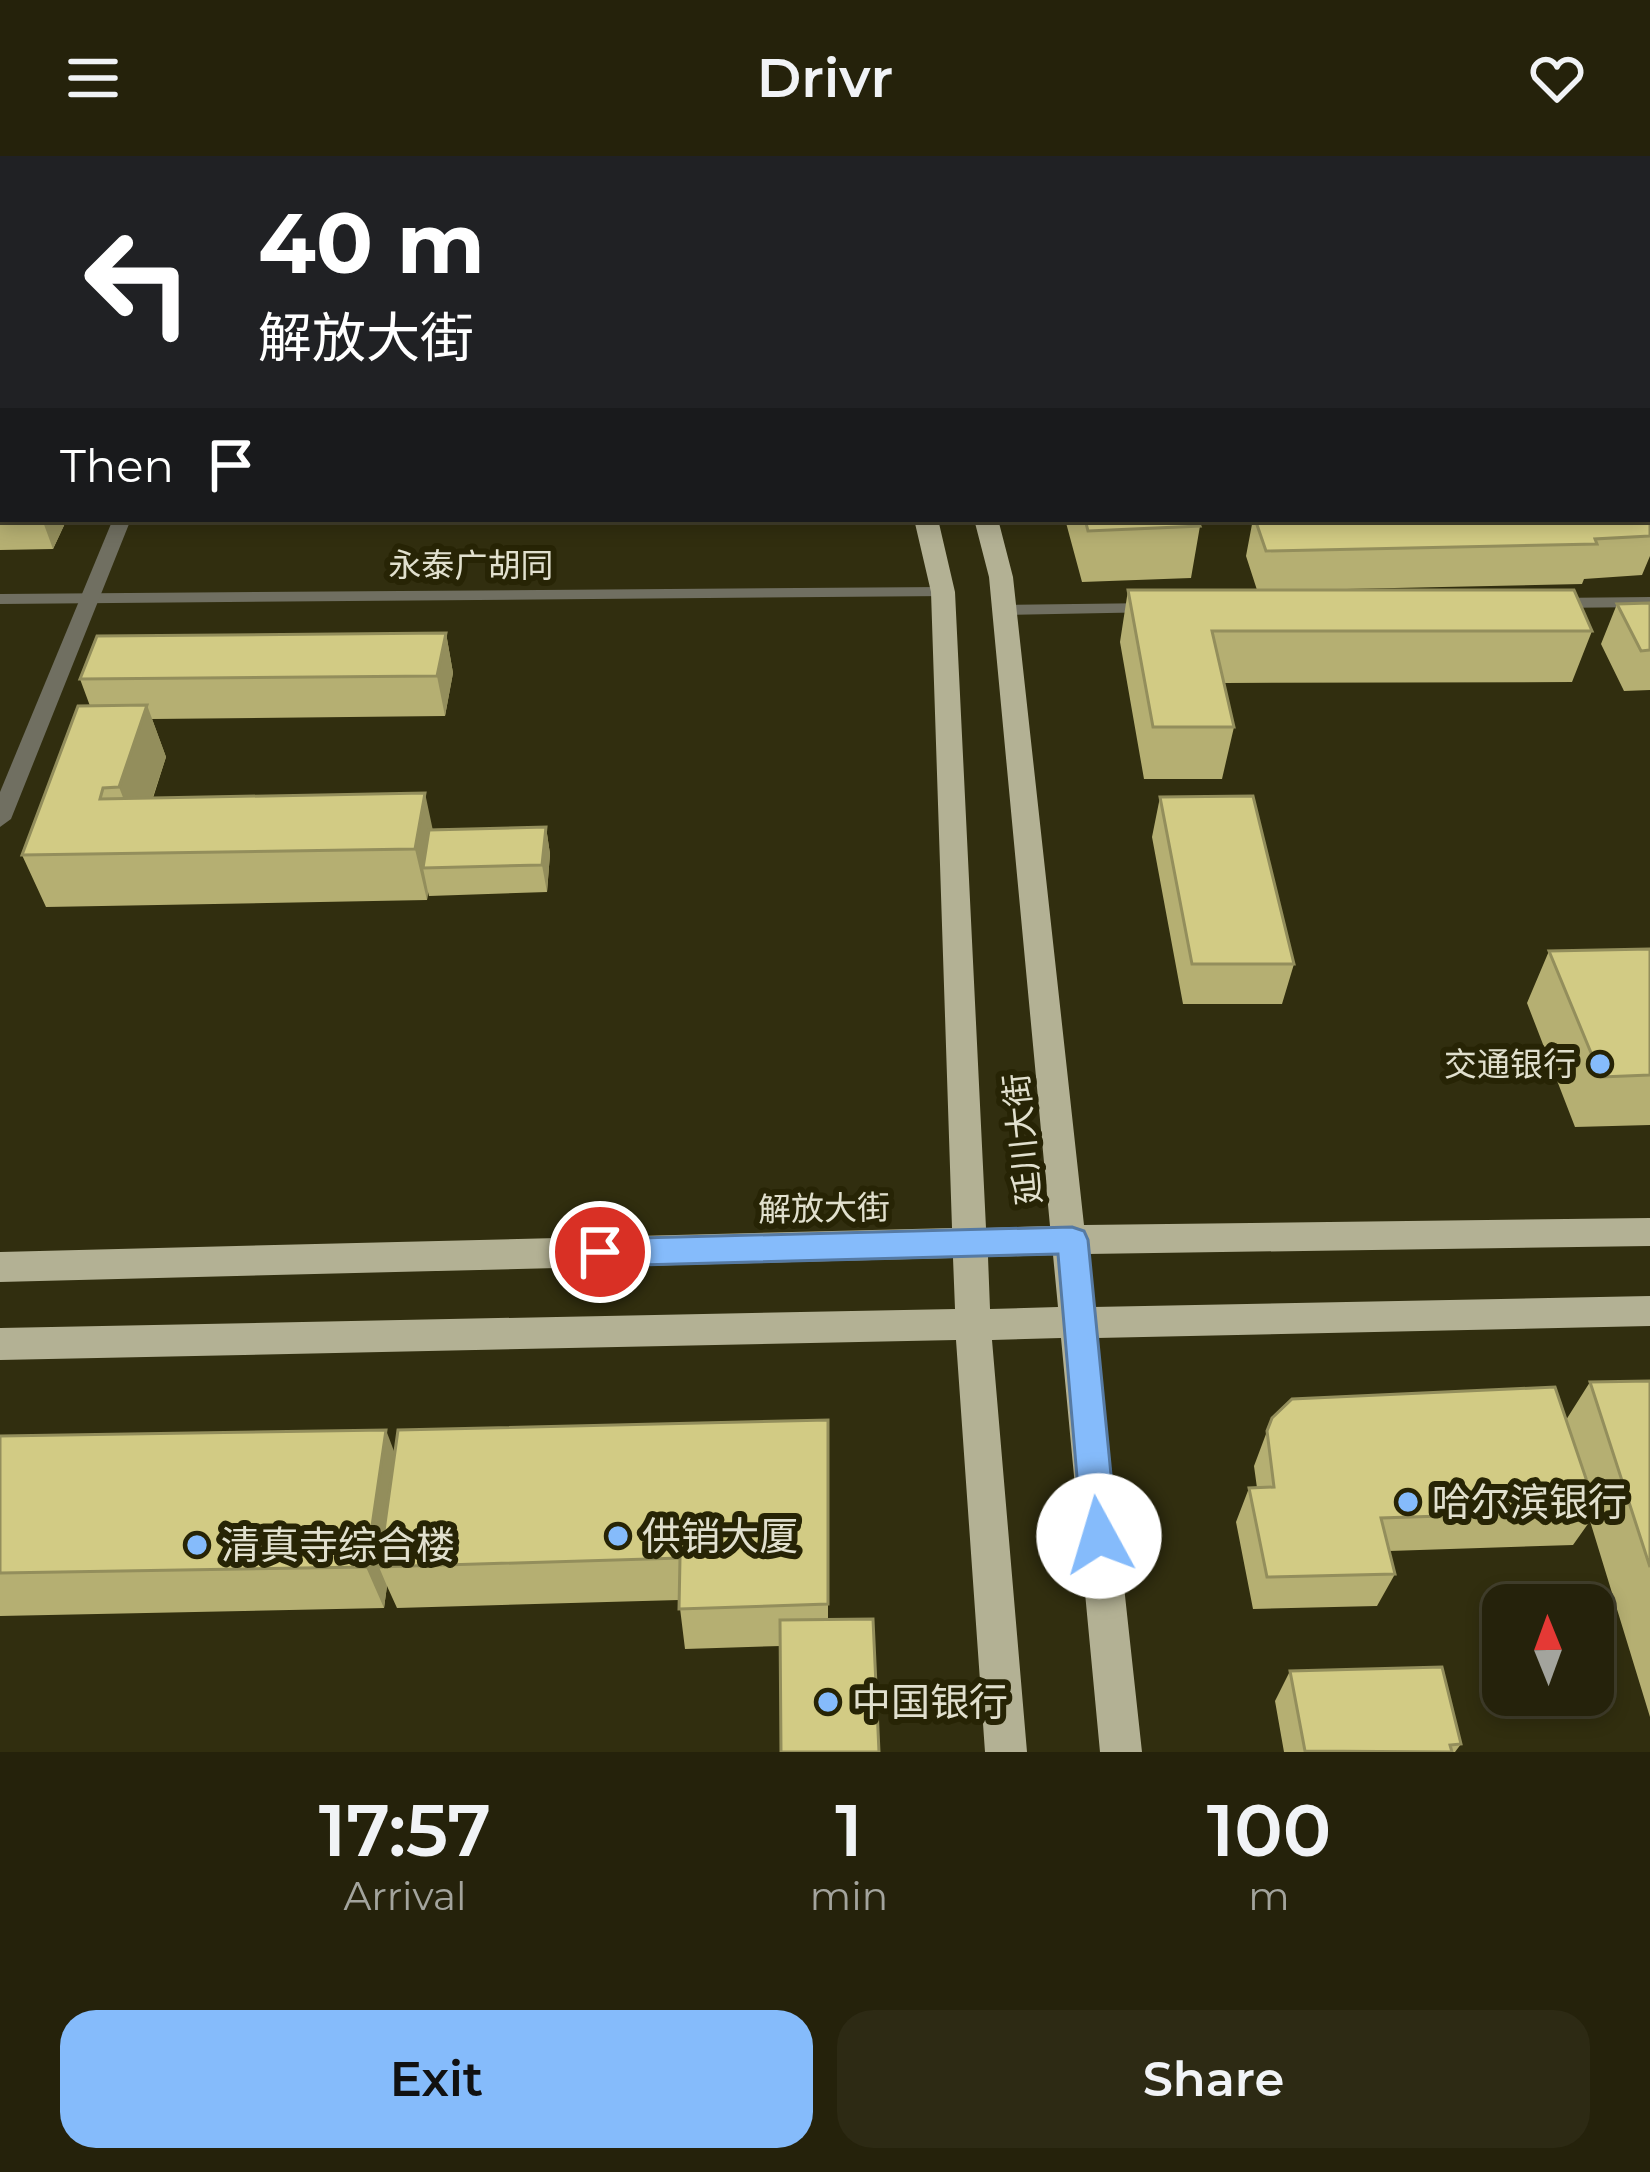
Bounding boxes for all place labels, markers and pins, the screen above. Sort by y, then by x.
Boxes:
place label: 交通银行 [1444,1044,1576,1084]
marker: 交通银行 [1587,1051,1613,1077]
pin [549,1201,651,1303]
place label: 哈尔滨银行 [1432,1478,1627,1526]
marker: 哈尔滨银行 [1395,1489,1421,1515]
place label: 供销大厦 [642,1512,798,1560]
place label: 清真寺综合楼 [221,1521,455,1569]
marker: 供销大厦 [605,1523,631,1549]
marker: 清真寺综合楼 [184,1532,210,1558]
place label: 中国银行 [852,1678,1008,1726]
marker: 中国银行 [815,1689,841,1715]

